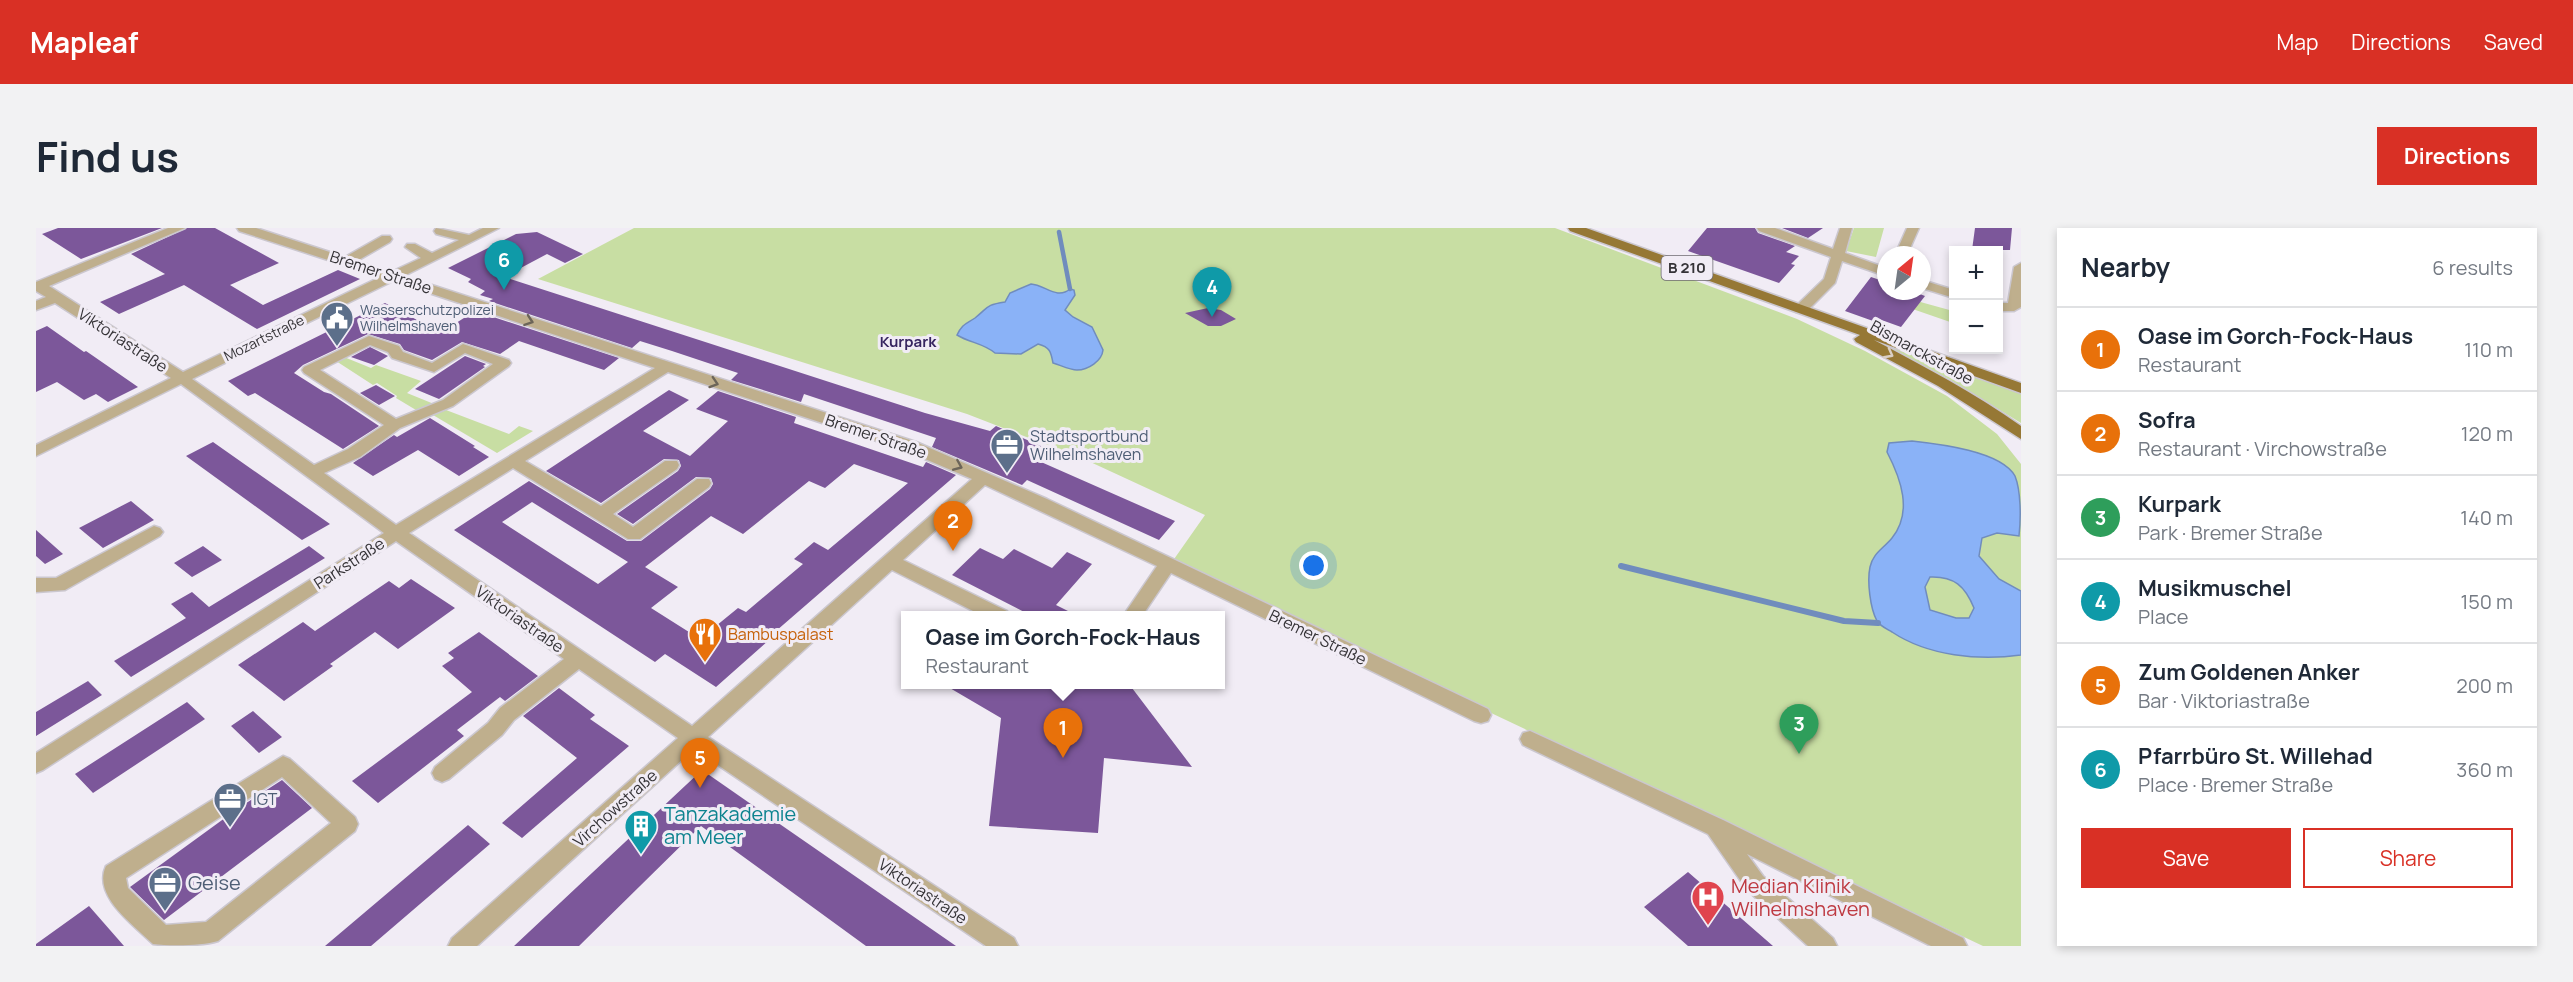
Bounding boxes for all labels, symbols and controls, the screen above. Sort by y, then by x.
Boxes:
text: Mapleaf [30,23,138,61]
text: Map [2277,28,2318,56]
text: Directions [2351,28,2451,56]
text: Saved [2484,28,2543,56]
text: Find us [36,127,179,185]
button: Directions [2377,127,2537,185]
pin: 6 [484,241,524,290]
street label: Bremer Straße [327,245,435,299]
north arrow [1877,246,1931,300]
map controls [1949,246,2003,354]
button: + [1949,246,2003,300]
text: Nearby [2081,249,2170,285]
text: 6 results [2432,254,2513,281]
road number: B 210 [1662,256,1712,280]
pin: 4 [1192,268,1232,317]
public building icon: Wasserschutzpolizei Wilhelmshaven [319,300,355,347]
place label: Wasserschutzpolizei Wilhelmshaven [360,300,494,335]
button: − [1949,300,2003,354]
street label: Viktoriastraße [74,303,172,377]
street label: Mozartstraße [220,310,307,365]
one-way arrow [523,314,534,326]
street label: Bismarckstraße [1866,315,1978,389]
text: Oase im Gorch-Fock-Haus [2138,321,2413,351]
district label: Kurpark [880,331,937,352]
text: 1 [2096,336,2105,363]
text: 110 m [2464,336,2513,363]
one-way arrow [1883,347,1894,358]
text: Restaurant [2138,351,2242,378]
one-way arrow [708,375,719,388]
text: Sofra [2138,405,2196,435]
street label: Bremer Straße [822,408,930,464]
text: 2 [2095,420,2106,447]
text: 120 m [2461,420,2513,447]
place label: Stadtsportbund Wilhelmshaven [1030,425,1148,465]
office icon: Stadtsportbund Wilhelmshaven [989,427,1025,474]
text: Restaurant · Virchowstraße [2138,435,2387,462]
one-way arrow [952,459,963,471]
text: Kurpark [2138,489,2221,519]
pin: 2 [934,502,972,551]
text: 3 [2095,504,2106,531]
text: 140 m [2460,504,2513,531]
text: Park · Bremer Straße [2138,519,2323,546]
street label: Parkstraße [310,532,388,594]
your location [1299,551,1328,580]
text: Musikmuschel [2138,573,2292,603]
street label: Viktoriastraße [471,580,569,658]
text: 4 [2094,588,2107,615]
text: 150 m [2460,588,2513,615]
text: Place [2138,603,2188,630]
street label: Bremer Straße [1266,604,1370,670]
popup [901,611,1225,689]
restaurant icon: Bambuspalast [687,616,723,663]
text: Oase im Gorch-Fock-Haus [925,622,1201,652]
place label: Bambuspalast [728,623,833,645]
text: Restaurant [925,652,1029,679]
text: Zum Goldenen Anker [2138,657,2360,687]
text: 5 [2095,672,2106,699]
text: 200 m [2456,672,2513,699]
text: Bar · Viktoriastraße [2138,687,2310,714]
pin: 3 [1780,704,1818,754]
pin: 1 [1044,708,1082,758]
pin: 5 [680,738,720,788]
text: Pfarrbüro St. Willehad [2138,741,2373,771]
text: 6 [2094,756,2107,783]
text: 360 m [2456,756,2513,783]
street label: Virchowstraße [568,764,662,852]
text: Place · Bremer Straße [2138,771,2333,798]
office icon: IGT [212,781,248,828]
place label: IGT [253,788,278,810]
place label: Tanzakademie am Meer [664,800,796,850]
building icon: Tanzakademie am Meer [623,808,659,855]
button: Save [2081,828,2291,888]
button: Share [2303,828,2513,888]
street label: Viktoriastraße [874,853,972,929]
office icon: Geise [147,865,183,912]
place label: Geise [188,869,241,896]
place label: Median Klinik Wilhelmshaven [1731,872,1870,922]
hospital icon: Median Klinik Wilhelmshaven [1690,879,1726,926]

